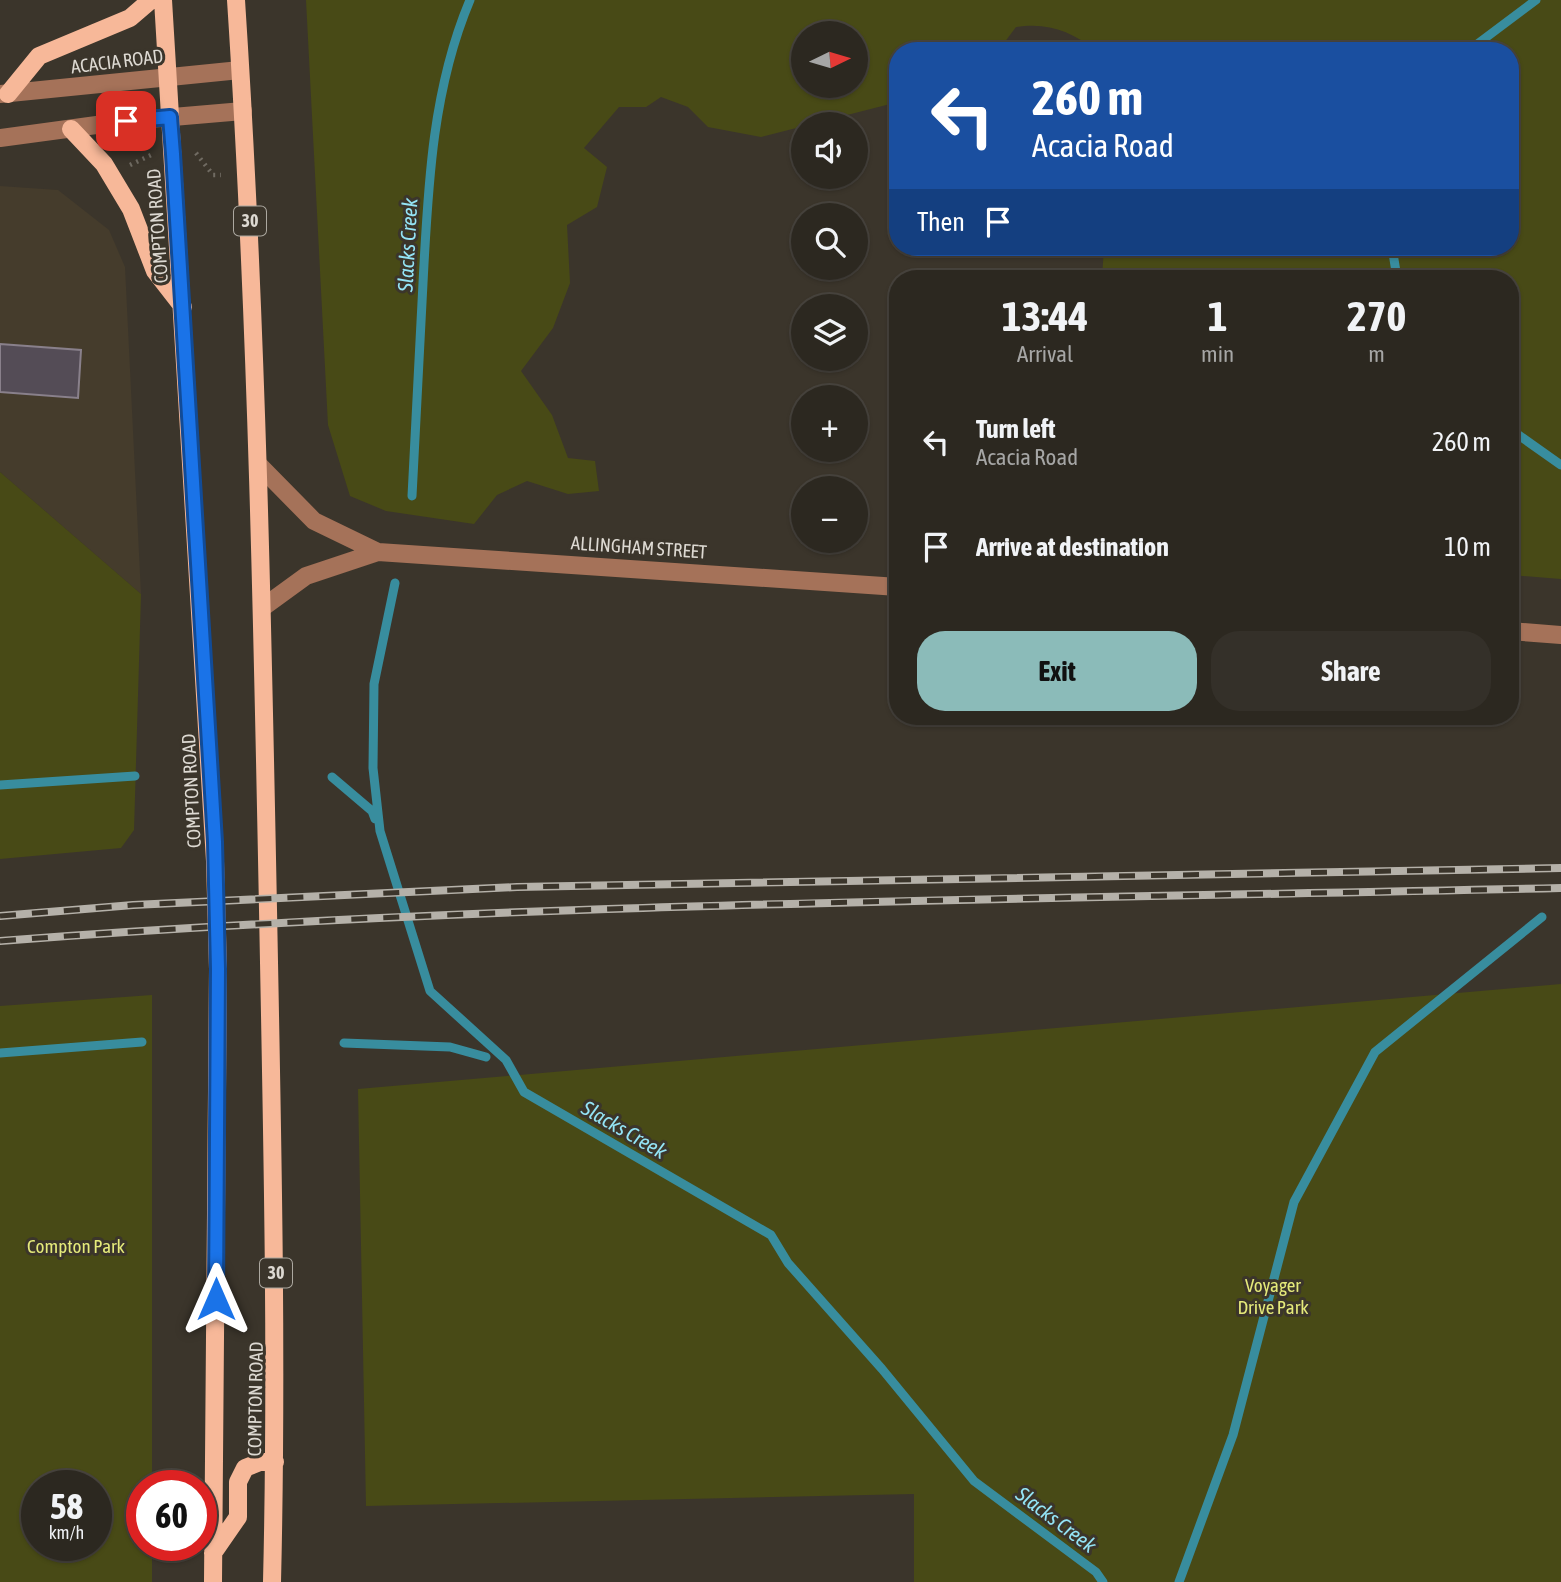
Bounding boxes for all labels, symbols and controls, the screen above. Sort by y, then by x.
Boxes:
north arrow [791,21,868,98]
map controls [791,21,868,553]
street label: ACACIA ROAD [70,44,164,78]
text: 260 m [1032,69,1143,125]
icon: left [917,70,1008,161]
pin [96,91,156,151]
icon: arrive [107,102,145,140]
button: sound [791,112,868,189]
text: Acacia Road [1032,127,1174,164]
street label: COMPTON ROAD [142,168,172,284]
water label: Slacks Creek [393,197,421,294]
button: search [791,203,868,280]
icon: arrive [979,203,1017,241]
road number: 30 [234,206,266,236]
text: Then [917,207,965,237]
text: 13:44 [1002,292,1088,340]
text: 1 [1208,292,1227,340]
text: 270 [1347,292,1406,340]
button: layers [791,294,868,371]
text: Arrival [1017,341,1073,367]
text: min [1201,341,1234,367]
text: m [1368,341,1385,367]
button: + [791,385,868,462]
text: Turn left [976,414,1056,444]
icon: left [917,423,955,461]
text: 260 m [1432,427,1491,457]
text: Acacia Road [976,444,1078,470]
button: − [791,476,868,553]
icon: arrive [917,528,955,566]
street label: ALLINGHAM STREET [570,531,708,563]
text: Arrive at destination [976,532,1169,562]
text: 10 m [1444,532,1491,562]
button: Exit [917,631,1197,711]
button: Share [1211,631,1491,711]
street label: COMPTON ROAD [177,733,205,849]
water label: Slacks Creek [577,1095,672,1163]
park label: Compton Park [27,1235,126,1257]
road number: 30 [260,1258,292,1288]
position arrow [179,1262,253,1336]
park label: Voyager Drive Park [1237,1274,1309,1318]
street label: COMPTON ROAD [243,1342,267,1456]
speed limit sign: 60 [126,1470,217,1561]
water label: Slacks Creek [1011,1481,1102,1558]
text: 58 [50,1486,83,1526]
text: km/h [49,1522,84,1543]

